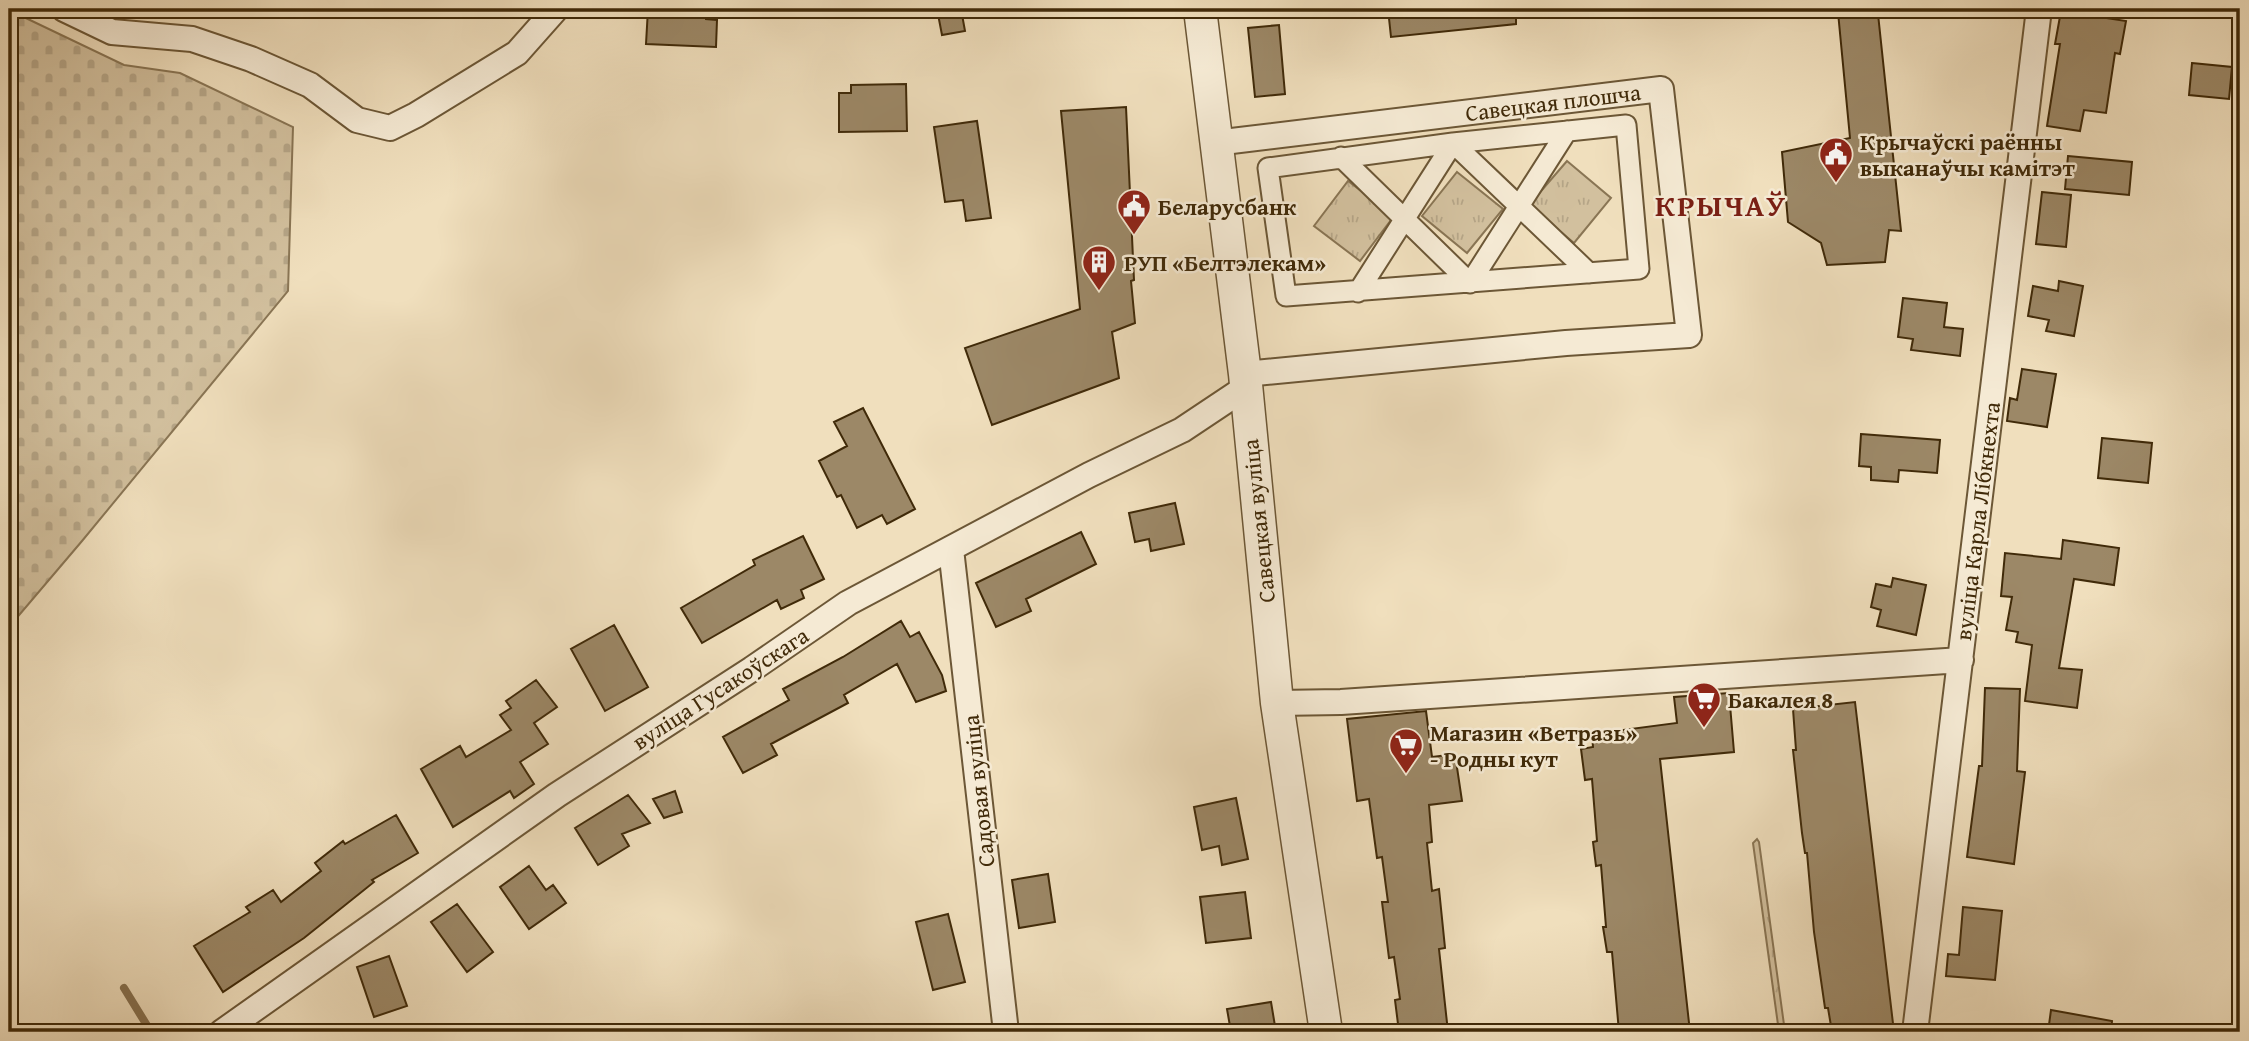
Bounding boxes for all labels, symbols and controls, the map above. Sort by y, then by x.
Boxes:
street label: Савецкая плошча [1464,75,1643,129]
place label: Крычаўскі раённы выканаўчы камітэт [1860,125,2075,184]
public building icon: Крычаўскі раённы выканаўчы камітэт [1817,135,1855,184]
district label: КРЫЧАЎ [1655,183,1787,227]
public building icon: Беларусбанк [1115,187,1153,236]
place label: Беларусбанк [1158,190,1297,223]
building icon: РУП «Белтэлекам» [1080,243,1118,292]
place label: РУП «Белтэлекам» [1124,246,1326,279]
street label: вуліца Карла Лібкнехта [1946,400,2008,642]
street label: Савецкая вуліца [1233,438,1283,604]
street label: вуліца Гусакоўскага [625,618,815,758]
supermarket icon: Бакалея 8 [1685,680,1723,729]
place label: Бакалея 8 [1728,683,1833,716]
street label: Садовая вуліца [954,713,1002,869]
place label: Магазин «Ветразь» - Родны кут [1430,716,1637,775]
supermarket icon: Магазин «Ветразь» - Родны кут [1387,726,1425,775]

